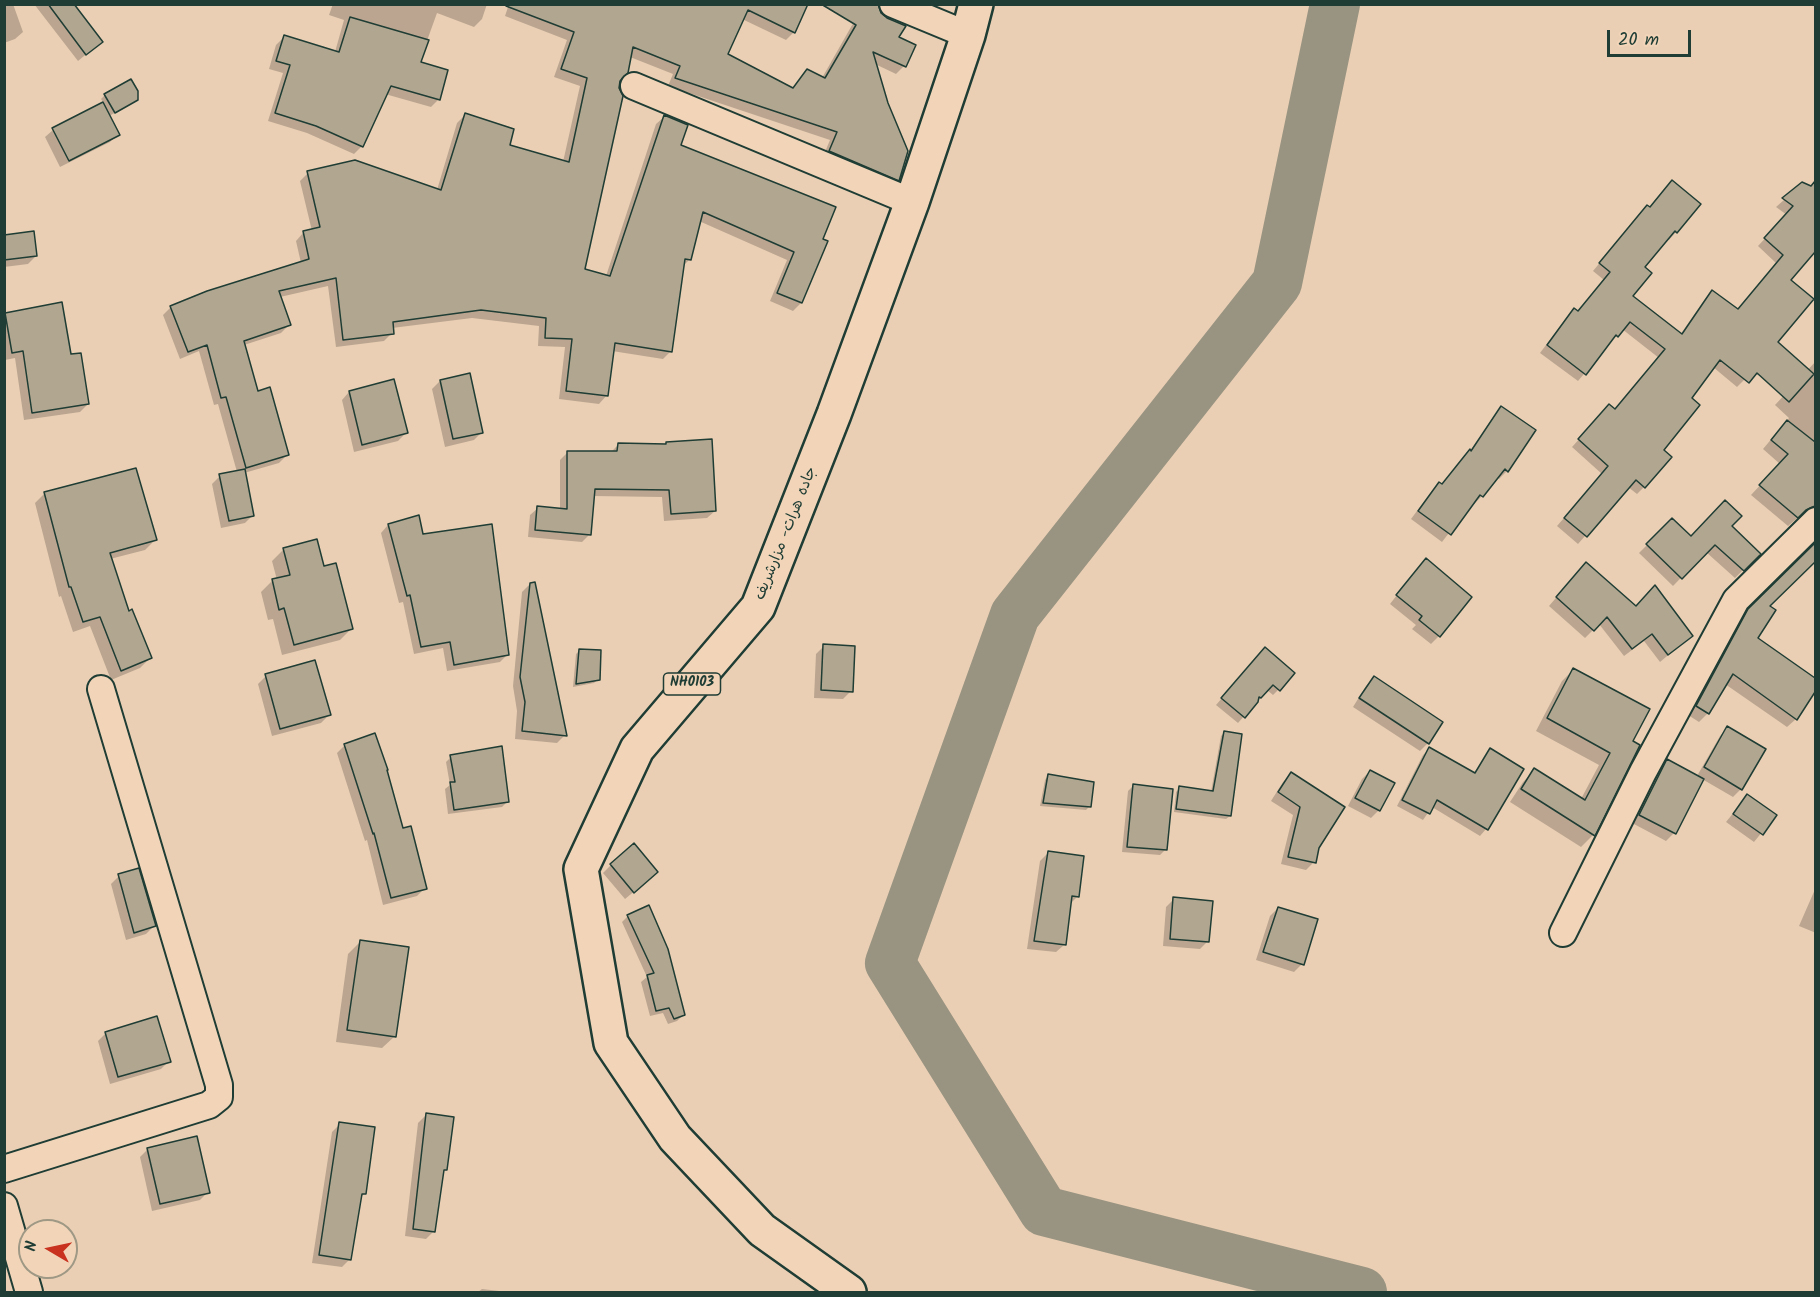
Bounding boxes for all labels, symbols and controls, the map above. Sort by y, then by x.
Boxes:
scale bar [1610,18,1694,56]
text: 20 m [1618,26,1659,55]
street label: جاده هرات- مزارشریف [752,465,822,603]
road number: NH0103 [664,673,720,695]
north arrow [18,1219,78,1279]
text: N [19,1239,45,1253]

